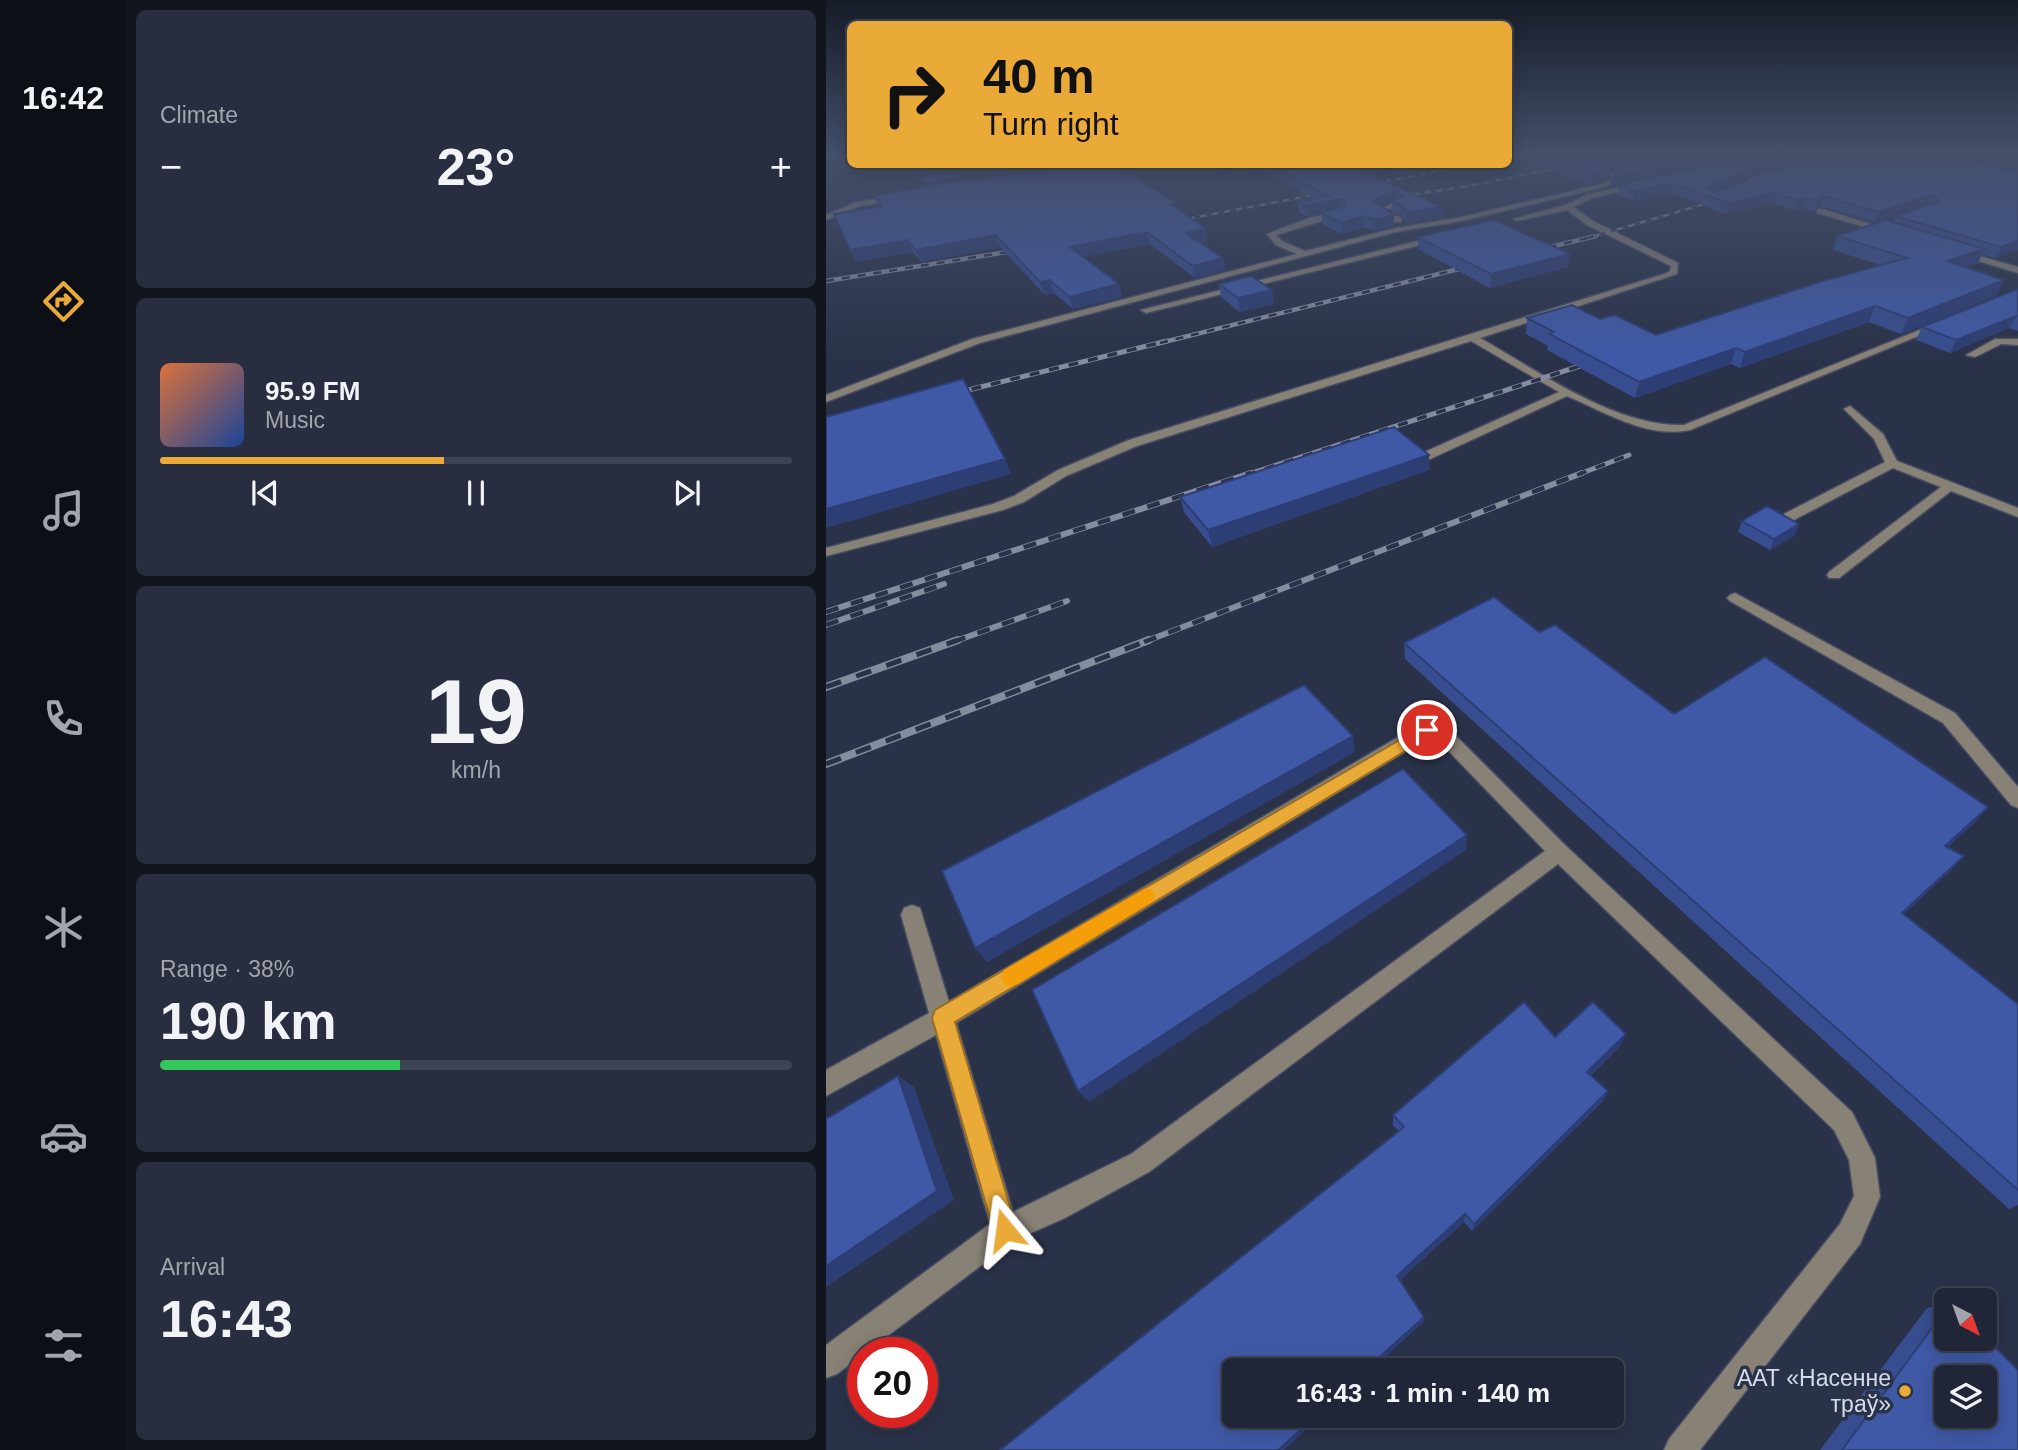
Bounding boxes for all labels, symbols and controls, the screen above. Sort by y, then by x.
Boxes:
icon: right [868,49,959,140]
text: 40 m [983,49,1095,103]
text: 16:42 [22,80,104,116]
text: Climate [160,102,238,128]
text: Turn right [983,106,1119,142]
text: 23° [437,138,515,196]
text: − [160,146,182,188]
text: + [770,146,792,188]
icon: directions [39,277,88,326]
text: 95.9 FM [265,376,360,406]
text: Music [265,407,325,433]
icon: previous [246,474,284,512]
icon: pause [457,474,495,512]
icon: next [668,474,706,512]
icon: music [39,486,88,535]
text: 19 [425,661,527,762]
icon: phone [39,694,88,743]
pin [1397,700,1457,760]
icon: arrive [1408,711,1446,749]
text: km/h [451,757,501,783]
icon: climate [39,903,88,952]
text: Range · 38% [160,956,294,982]
text: 190 km [160,992,336,1050]
icon: car [39,1112,88,1161]
position arrow [968,1193,1042,1267]
text: Arrival [160,1254,225,1280]
north arrow [1934,1288,1997,1351]
map controls [1934,1288,1997,1428]
text: 16:43 [160,1290,293,1348]
icon: filters [39,1321,88,1370]
speed limit sign: 20 [847,1337,938,1428]
place label: ААТ «Насенне траў» [1737,1365,1891,1417]
button: layers [1934,1365,1997,1428]
text: 16:43 · 1 min · 140 m [1296,1378,1550,1408]
marker: ААТ «Насенне траў» [1897,1383,1913,1399]

